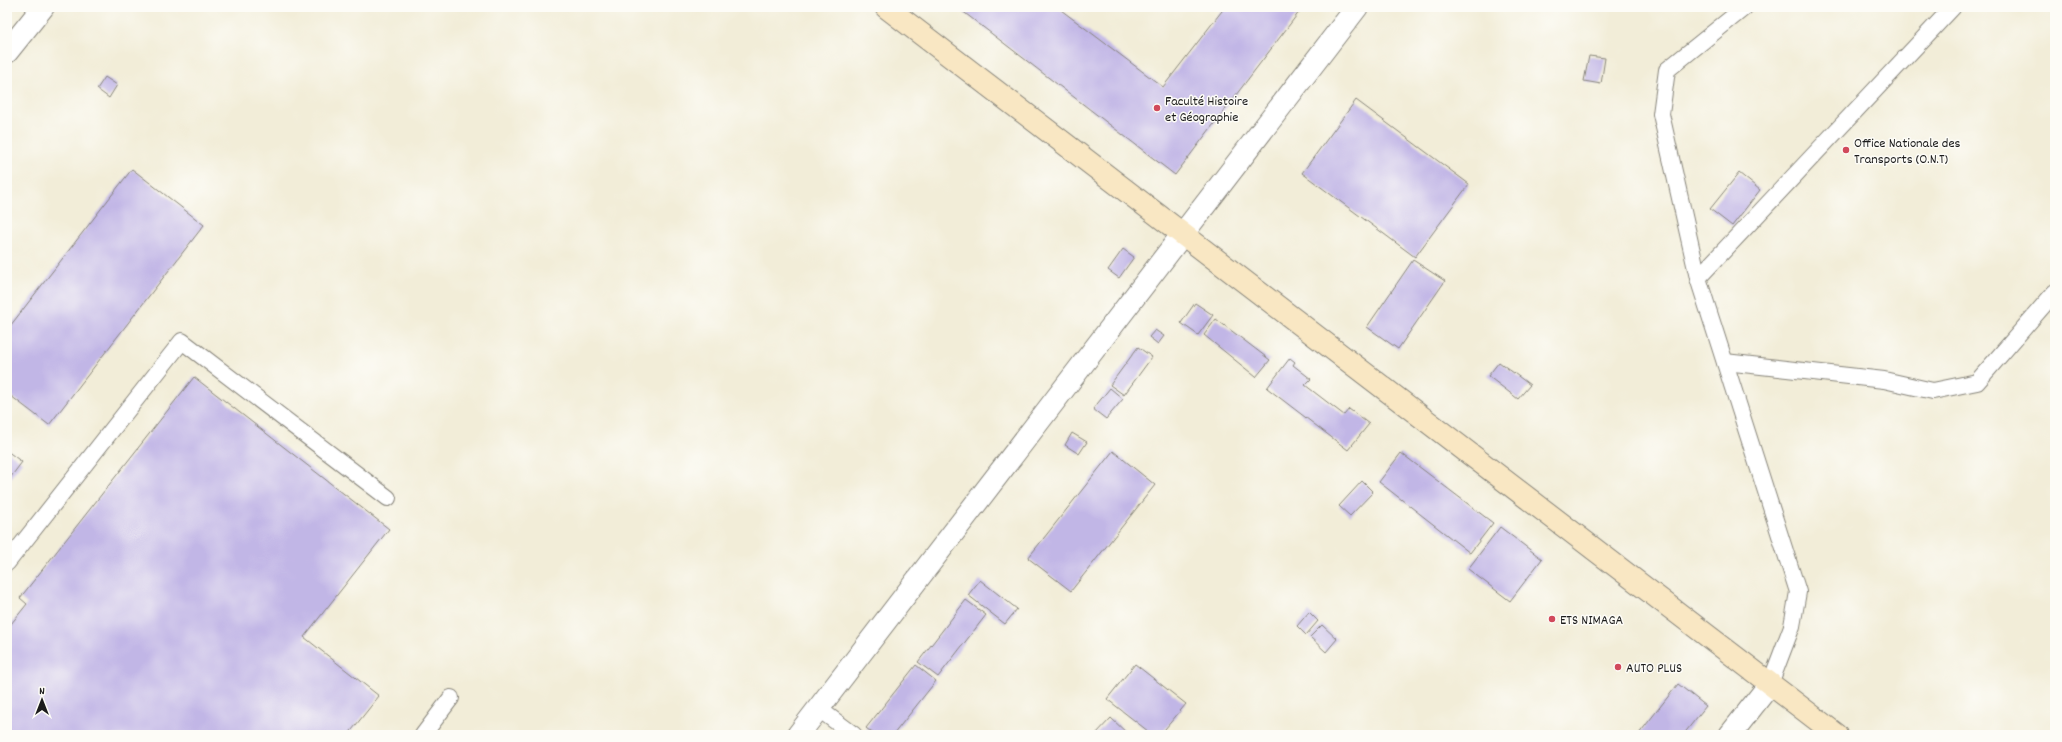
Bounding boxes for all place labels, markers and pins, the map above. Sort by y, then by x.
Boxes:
place label: Faculté Histoire et Géographie [1165,92,1248,128]
marker: Faculté Histoire et Géographie [1152,103,1162,113]
place label: Office Nationale des Transports (O.N.T) [1854,134,1961,170]
marker: Office Nationale des Transports (O.N.T) [1841,145,1851,155]
place label: ETS NIMAGA [1560,611,1624,631]
marker: ETS NIMAGA [1547,614,1557,624]
place label: AUTO PLUS [1626,659,1682,679]
marker: AUTO PLUS [1613,662,1623,672]

